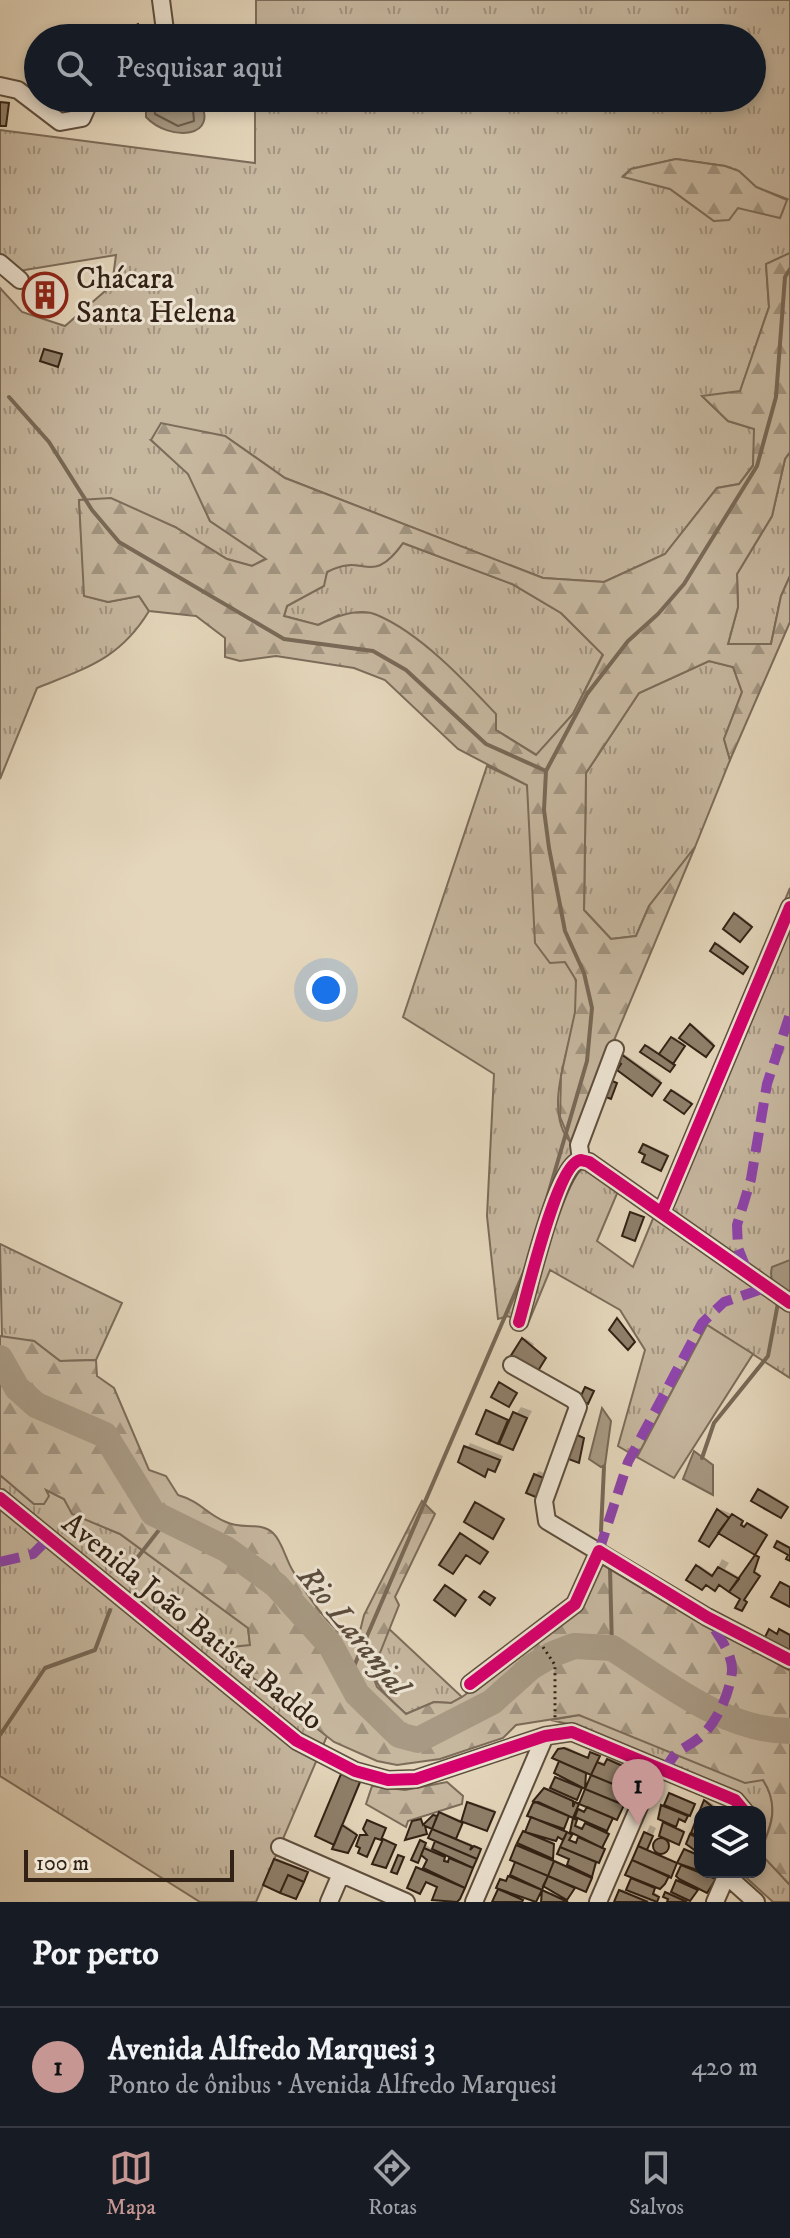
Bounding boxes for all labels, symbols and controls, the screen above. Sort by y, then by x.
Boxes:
search box [24,24,766,112]
icon: search [52,46,96,90]
text: Pesquisar aqui [116,50,283,87]
place label: Chácara Santa Helena [76,261,236,332]
building icon: Chácara Santa Helena [21,271,69,319]
your location [306,970,346,1010]
street label: Avenida João Batista Baddo [54,1505,330,1739]
water label: Rio Laranjal [287,1557,419,1707]
pin: 1 [612,1759,664,1825]
map controls [694,1806,766,1878]
button: layers [694,1806,766,1878]
scale bar [24,1846,234,1882]
text: 100 m [36,1850,89,1877]
text: Por perto [32,1933,159,1975]
text: Avenida Alfredo Marquesi 3 [108,2032,435,2069]
text: 1 [53,2051,63,2084]
text: 420 m [691,2051,758,2084]
text: Ponto de ônibus · Avenida Alfredo Marquesi [108,2069,557,2102]
tab: Mapa [106,2146,156,2221]
tab: Rotas [368,2146,417,2221]
tab: Salvos [629,2146,684,2221]

